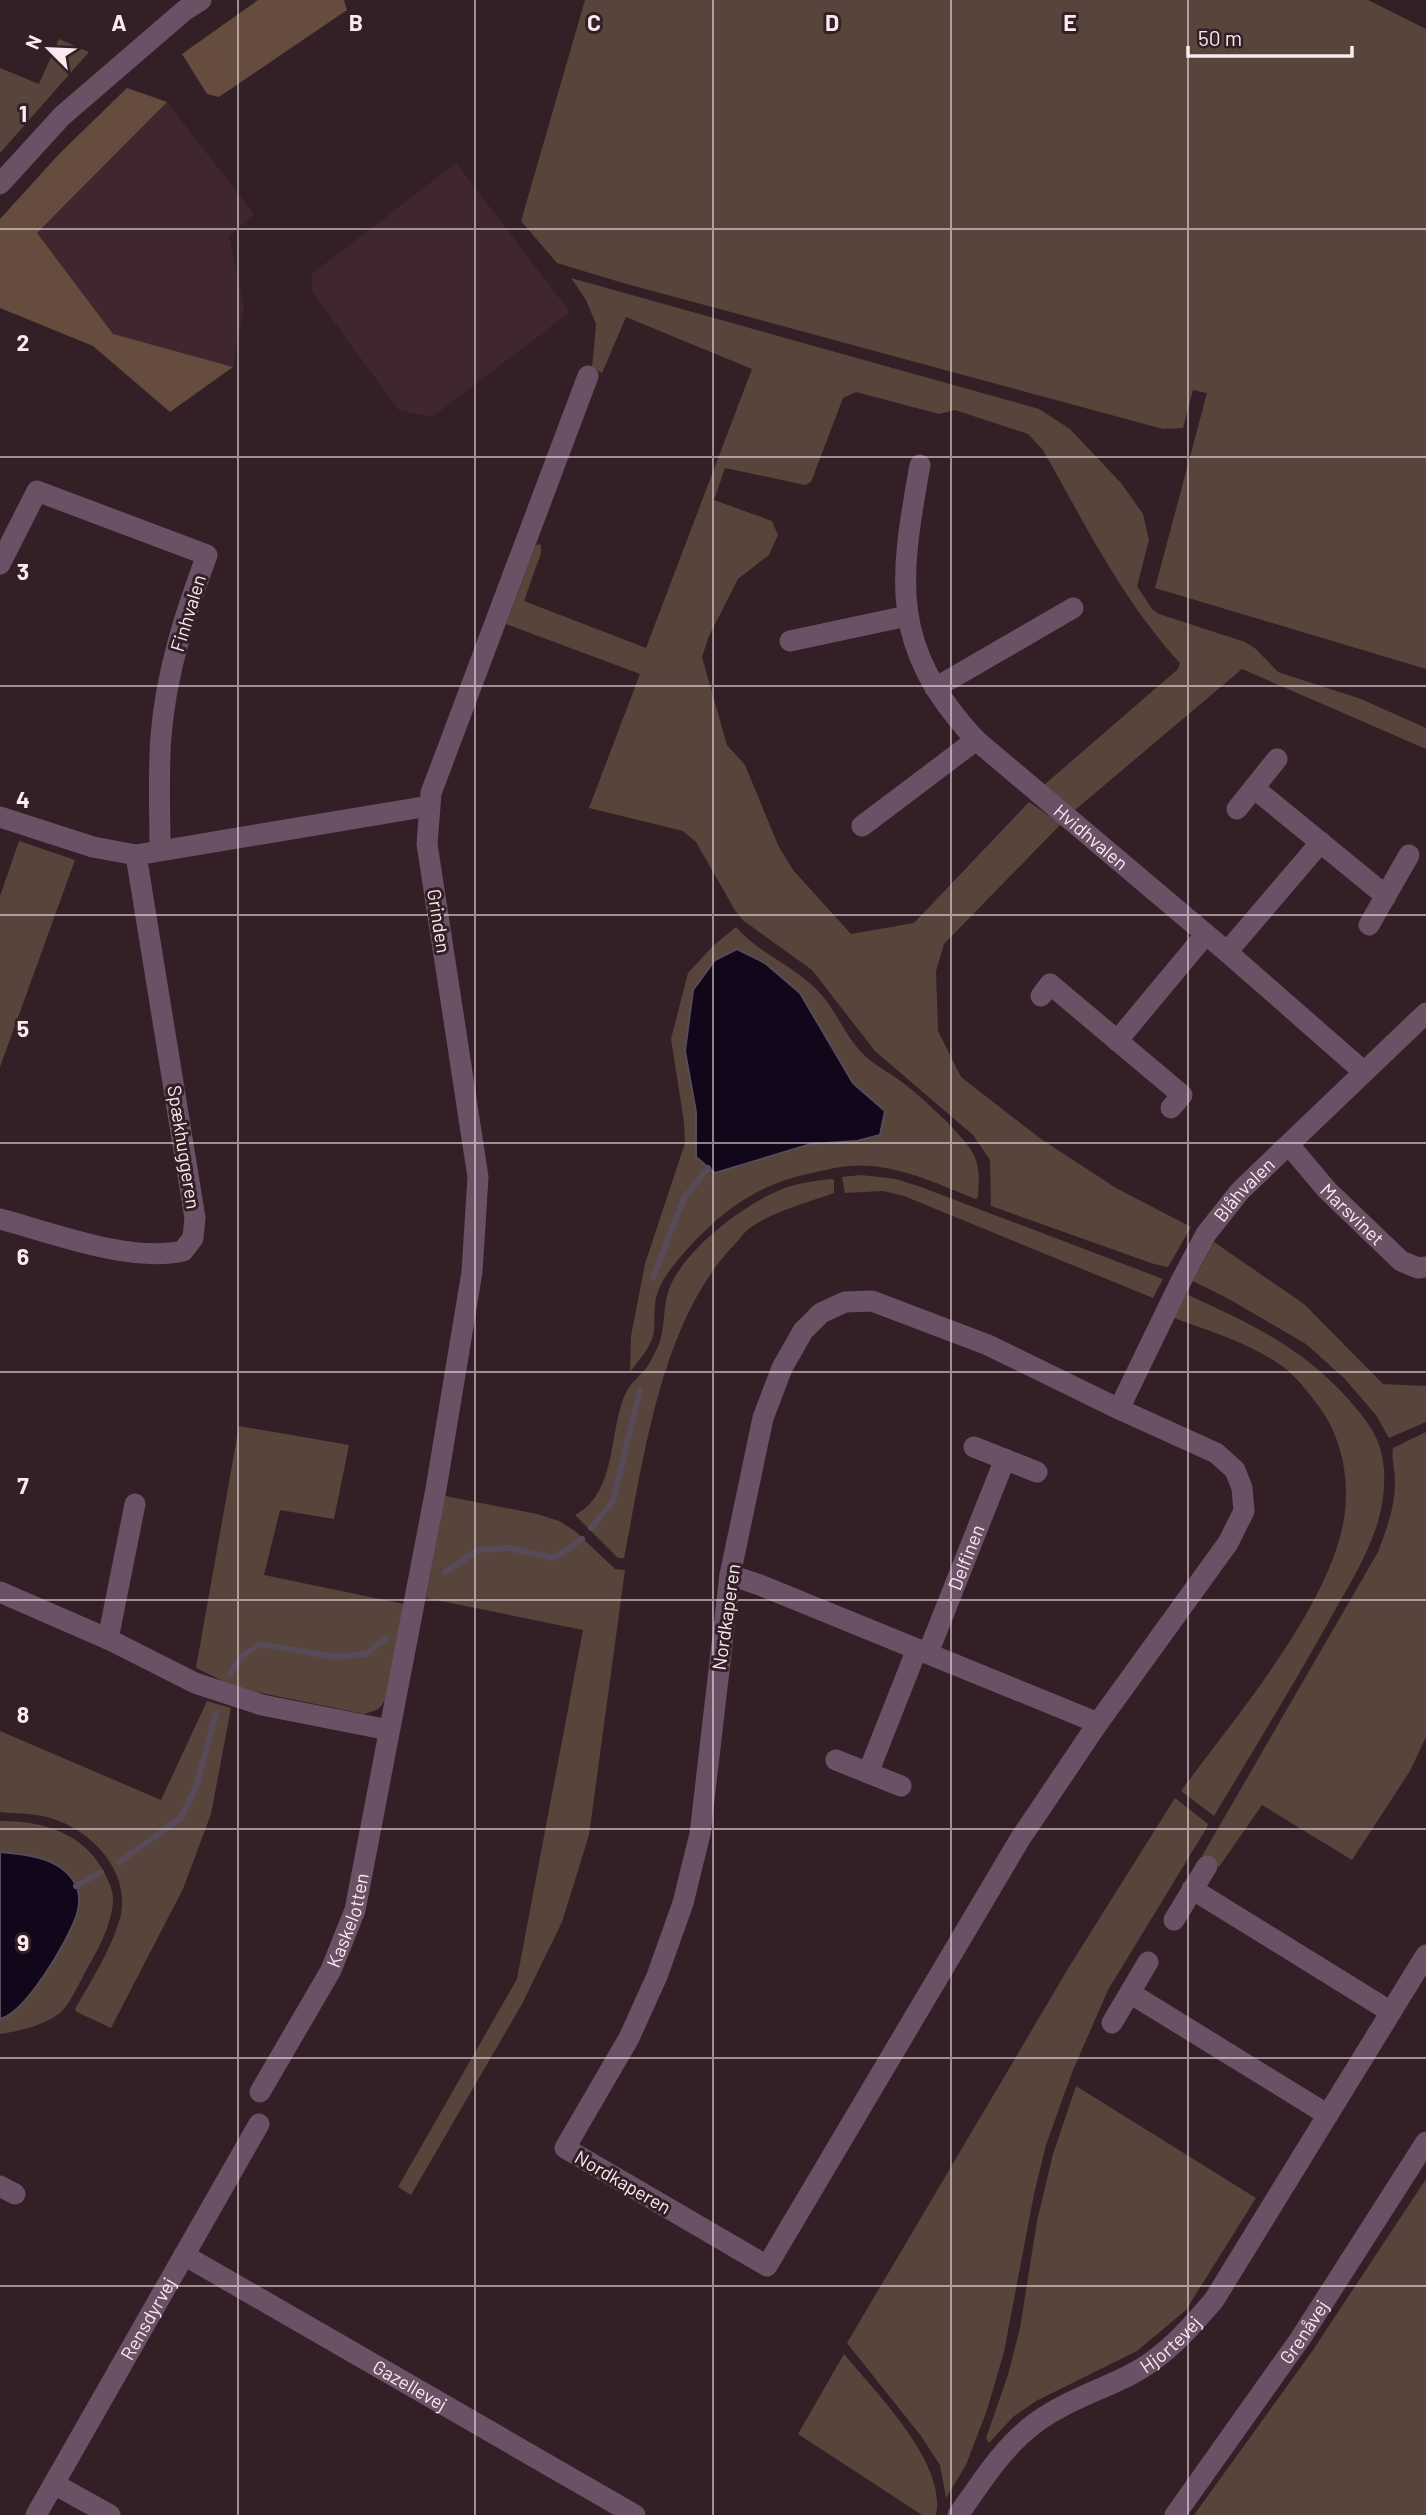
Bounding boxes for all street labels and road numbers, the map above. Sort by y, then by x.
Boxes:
street label: Finhvalen [165,572,210,654]
street label: Hvidhvalen [1049,799,1133,874]
street label: Grinden [423,887,456,954]
street label: Spækhuggeren [163,1083,206,1210]
street label: Blåhvalen [1208,1152,1279,1226]
street label: Marsvinet [1316,1178,1389,1250]
street label: Delfinen [942,1521,989,1593]
street label: Nordkaperen [707,1562,744,1672]
street label: Kaskelotten [321,1871,373,1971]
street label: Nordkaperen [571,2145,675,2218]
street label: Rensdyrvej [115,2273,180,2364]
street label: Grenåvej [1274,2295,1333,2368]
street label: Hjortevej [1135,2311,1206,2378]
street label: Gazellevej [369,2354,452,2415]

